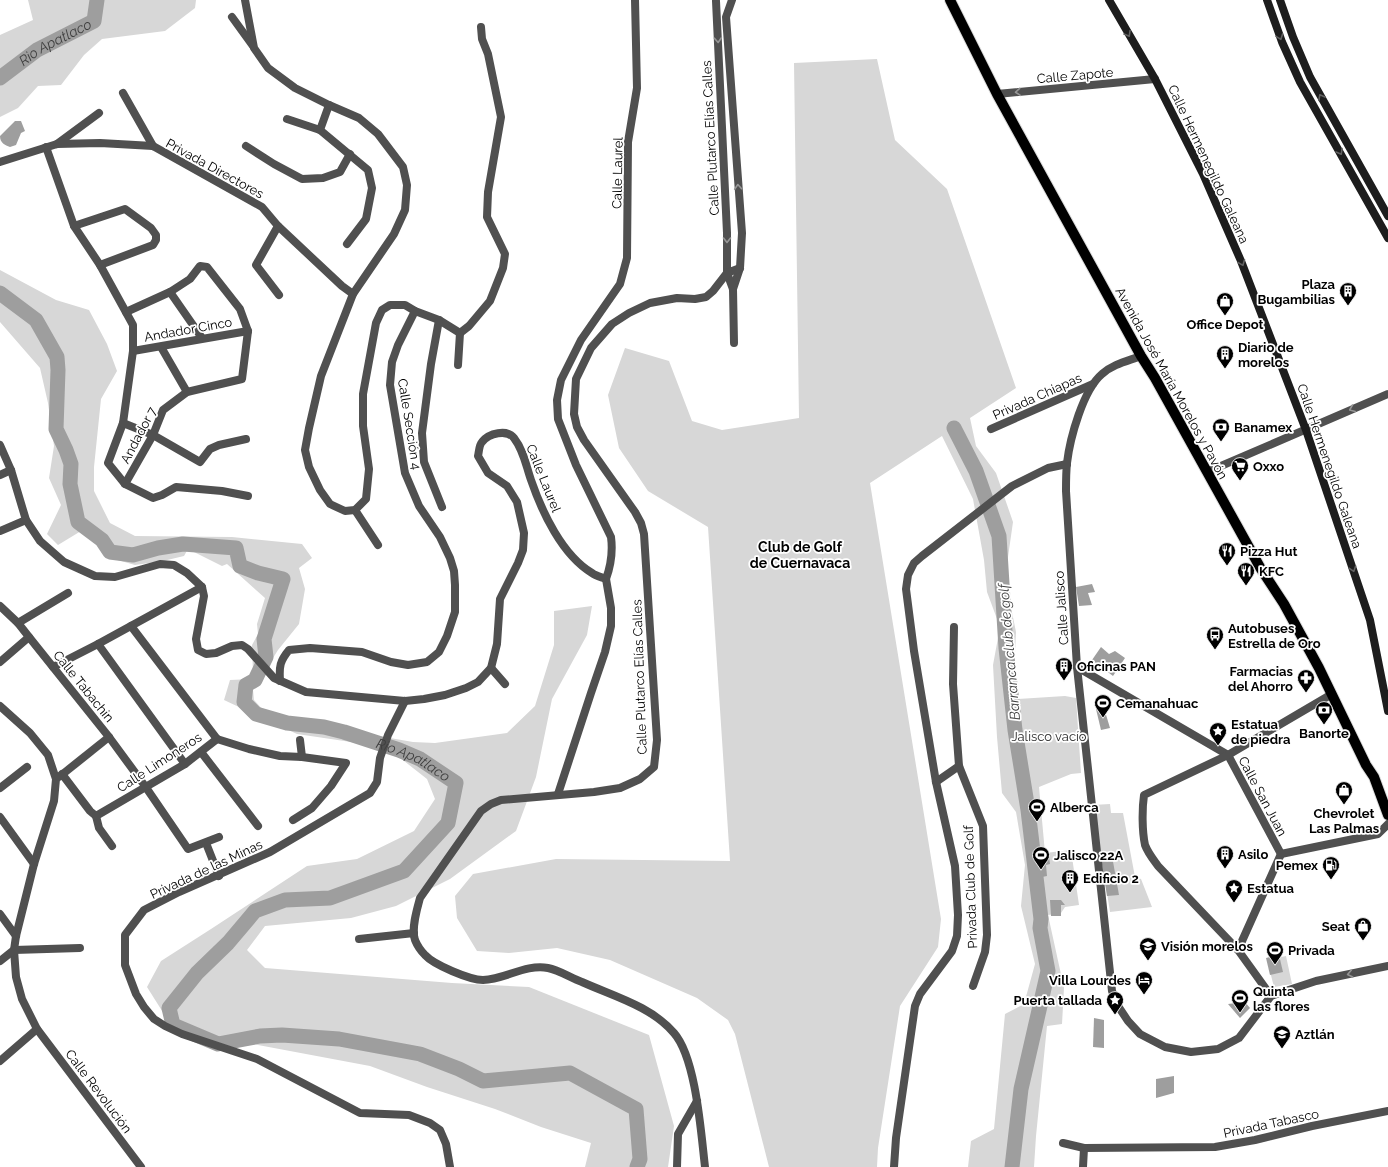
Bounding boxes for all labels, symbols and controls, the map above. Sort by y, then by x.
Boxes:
water label: Rio Apatlaco [16,16,94,69]
one-way arrow [1124,30,1131,37]
one-way arrow [1276,33,1284,40]
one-way arrow [713,37,722,43]
street label: Calle Plutarco Elías Calles [699,60,722,216]
street label: Calle Zapote [1036,65,1114,86]
street label: Calle Hermenegildo Galeana [1165,82,1252,246]
one-way arrow [1015,87,1021,96]
one-way arrow [1319,94,1326,101]
street label: Privada Directores [163,135,266,201]
street label: Calle Laurel [609,136,626,209]
one-way arrow [1335,148,1342,155]
one-way arrow [734,184,743,191]
one-way arrow [723,237,731,243]
one-way arrow [1237,260,1245,267]
place label: Plaza Bugambilias [1257,277,1336,307]
building icon: Plaza Bugambilias [1338,281,1358,306]
street label: Avenida José María Morelos y Pavón [1112,285,1231,482]
shop icon: Office Depot [1215,291,1235,316]
street label: Andador Cinco [143,314,234,345]
place label: Office Depot [1187,317,1263,332]
place label: Diario de morelos [1238,340,1294,370]
building icon: Diario de morelos [1215,344,1235,369]
street label: Privada Chiapas [990,370,1084,423]
street label: Calle Sección 4 [395,377,424,471]
street label: Calle Hermenegildo Galeana [1294,382,1365,551]
street label: Andador 7 [117,404,160,466]
one-way arrow [1349,405,1356,413]
bank icon: Banamex [1211,417,1231,442]
place label: Banamex [1234,420,1292,435]
street label: Calle Laurel [523,442,564,515]
supermarket icon: Oxxo [1230,456,1250,481]
place label: Oxxo [1253,459,1284,474]
district label: Club de Golf de Cuernavaca [750,539,850,571]
restaurant icon: Pizza Hut [1217,541,1237,566]
place label: Pizza Hut [1240,544,1298,559]
restaurant icon: KFC [1236,561,1256,586]
place label: KFC [1259,564,1284,579]
one-way arrow [1348,566,1357,573]
street label: Calle Jalisco [1051,570,1072,646]
water label: Barranca club de golf [995,581,1023,721]
street label: Calle Plutarco Elías Calles [629,599,650,755]
place label: Autobuses Estrella de Oro [1228,621,1321,651]
bus stop icon: Autobuses Estrella de Oro [1205,625,1225,650]
street label: Calle Tabachín [50,648,117,725]
building icon: Oficinas PAN [1054,656,1074,681]
place label: Oficinas PAN [1077,659,1156,674]
place label: Farmacias del Ahorro [1228,664,1294,694]
pharmacy icon: Farmacias del Ahorro [1296,668,1316,693]
sports icon: Cemanahuac [1093,693,1113,718]
place label: Cemanahuac [1116,696,1199,711]
bank icon: Banorte [1314,700,1334,725]
place label: Estatua de piedra [1231,717,1291,747]
place icon: Estatua de piedra [1208,721,1228,746]
place label: Banorte [1299,726,1349,741]
park label: Jalisco vacío [1011,729,1087,744]
street label: Calle Limoneros [114,730,204,795]
water label: Rio Apatlaco [374,735,453,785]
street label: Calle San Juan [1235,754,1290,839]
shop icon: Chevrolet Las Palmas [1334,780,1354,805]
sports icon: Alberca [1027,797,1047,822]
place label: Alberca [1050,800,1099,815]
place label: Chevrolet Las Palmas [1309,806,1380,836]
street label: Privada Club de Golf [961,824,980,949]
street label: Privada de las Minas [148,837,265,902]
building icon: Asilo [1215,844,1235,869]
sports icon: Jalisco 22A [1031,845,1051,870]
place label: Asilo [1238,847,1268,862]
place label: Jalisco 22A [1054,848,1124,863]
fuel station icon: Pemex [1321,855,1341,880]
place label: Pemex [1276,858,1318,873]
building icon: Edificio 2 [1060,868,1080,893]
place label: Edificio 2 [1083,871,1139,886]
place icon: Estatua [1224,878,1244,903]
place label: Estatua [1247,881,1295,896]
shop icon: Seat [1353,916,1373,941]
place label: Seat [1322,919,1350,934]
school or university icon: Visión morelos [1138,936,1158,961]
place label: Visión morelos [1161,939,1253,954]
sports icon: Privada [1265,940,1285,965]
place label: Privada [1288,943,1335,958]
one-way arrow [1347,969,1353,977]
hotel icon: Villa Lourdes [1134,970,1154,995]
place label: Villa Lourdes [1049,973,1132,988]
place label: Quinta las flores [1253,984,1310,1014]
sports icon: Quinta las flores [1230,988,1250,1013]
place icon: Puerta tallada [1105,990,1125,1015]
place label: Puerta tallada [1013,993,1103,1008]
school or university icon: Aztlán [1272,1024,1292,1049]
place label: Aztlán [1295,1027,1335,1042]
street label: Calle Revolución [62,1047,135,1136]
street label: Privada Tabasco [1222,1106,1320,1141]

